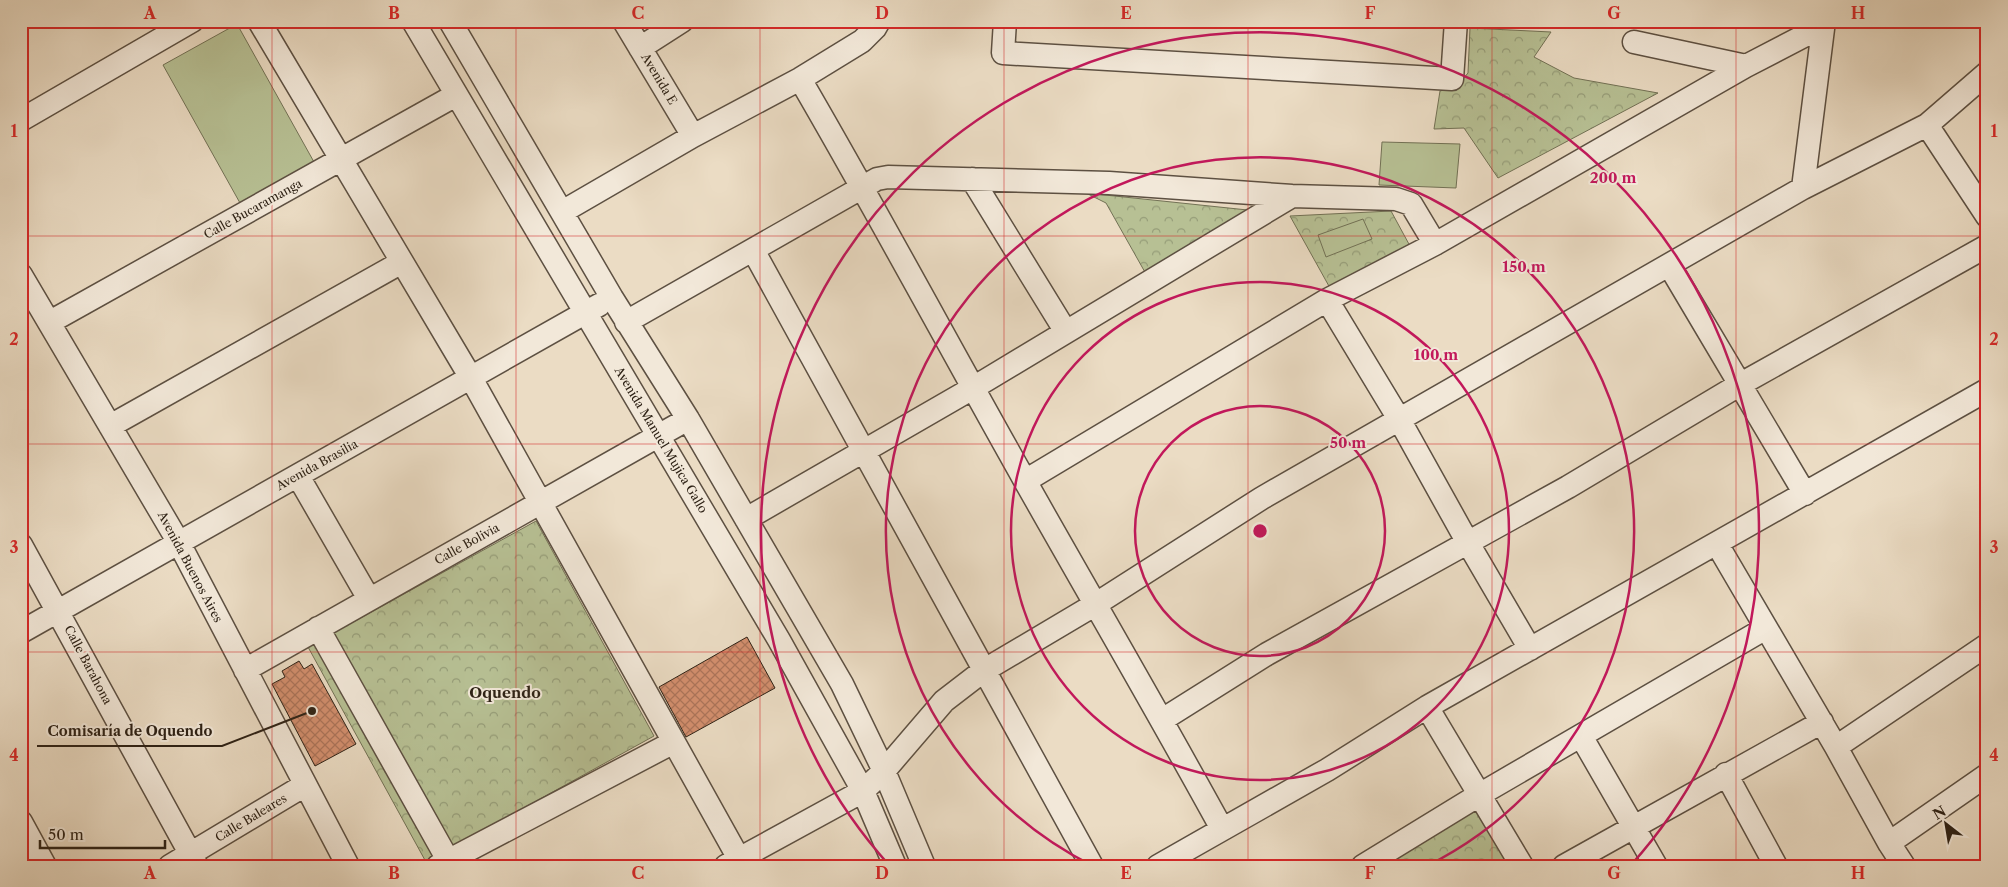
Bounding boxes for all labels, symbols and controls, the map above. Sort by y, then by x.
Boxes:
text: A [143,3,157,23]
text: B [388,3,400,23]
text: C [632,3,644,23]
text: D [875,3,889,23]
text: E [1120,3,1132,23]
text: F [1365,3,1376,23]
text: G [1607,3,1621,23]
text: H [1851,3,1865,23]
street label: Avenida E [638,50,681,107]
text: 1 [10,121,18,141]
text: 1 [1990,121,1998,141]
text: 200 m [1590,168,1636,187]
street label: Calle Bucaramanga [201,175,305,242]
text: 150 m [1502,257,1546,276]
text: 2 [9,329,19,349]
text: 2 [1989,329,1999,349]
text: 100 m [1414,345,1458,364]
street label: Avenida Manuel Mujica Gallo [611,363,711,516]
text: 50 m [1330,433,1366,452]
street label: Avenida Brasilia [272,436,361,494]
street label: Avenida Buenos Aires [154,508,226,625]
street label: Calle Bolivia [432,519,502,568]
centre of rings [1251,522,1269,540]
text: 3 [9,537,19,557]
text: 3 [1989,537,1999,557]
street label: Calle Barahona [61,623,116,707]
district label: Oquendo [469,683,541,702]
callout: Comisaría de Oquendo [37,717,222,746]
text: Comisaría de Oquendo [48,722,213,740]
text: 4 [9,745,19,765]
text: 4 [1989,745,1999,765]
street label: Calle Baleares [212,790,289,845]
north arrow [1920,800,1970,850]
text: N [1929,802,1949,824]
scale bar [40,817,165,849]
text: 50 m [48,825,84,844]
text: A [143,863,157,883]
text: B [388,863,400,883]
text: C [632,863,644,883]
text: D [875,863,889,883]
text: E [1120,863,1132,883]
text: F [1365,863,1376,883]
text: G [1607,863,1621,883]
text: H [1851,863,1865,883]

